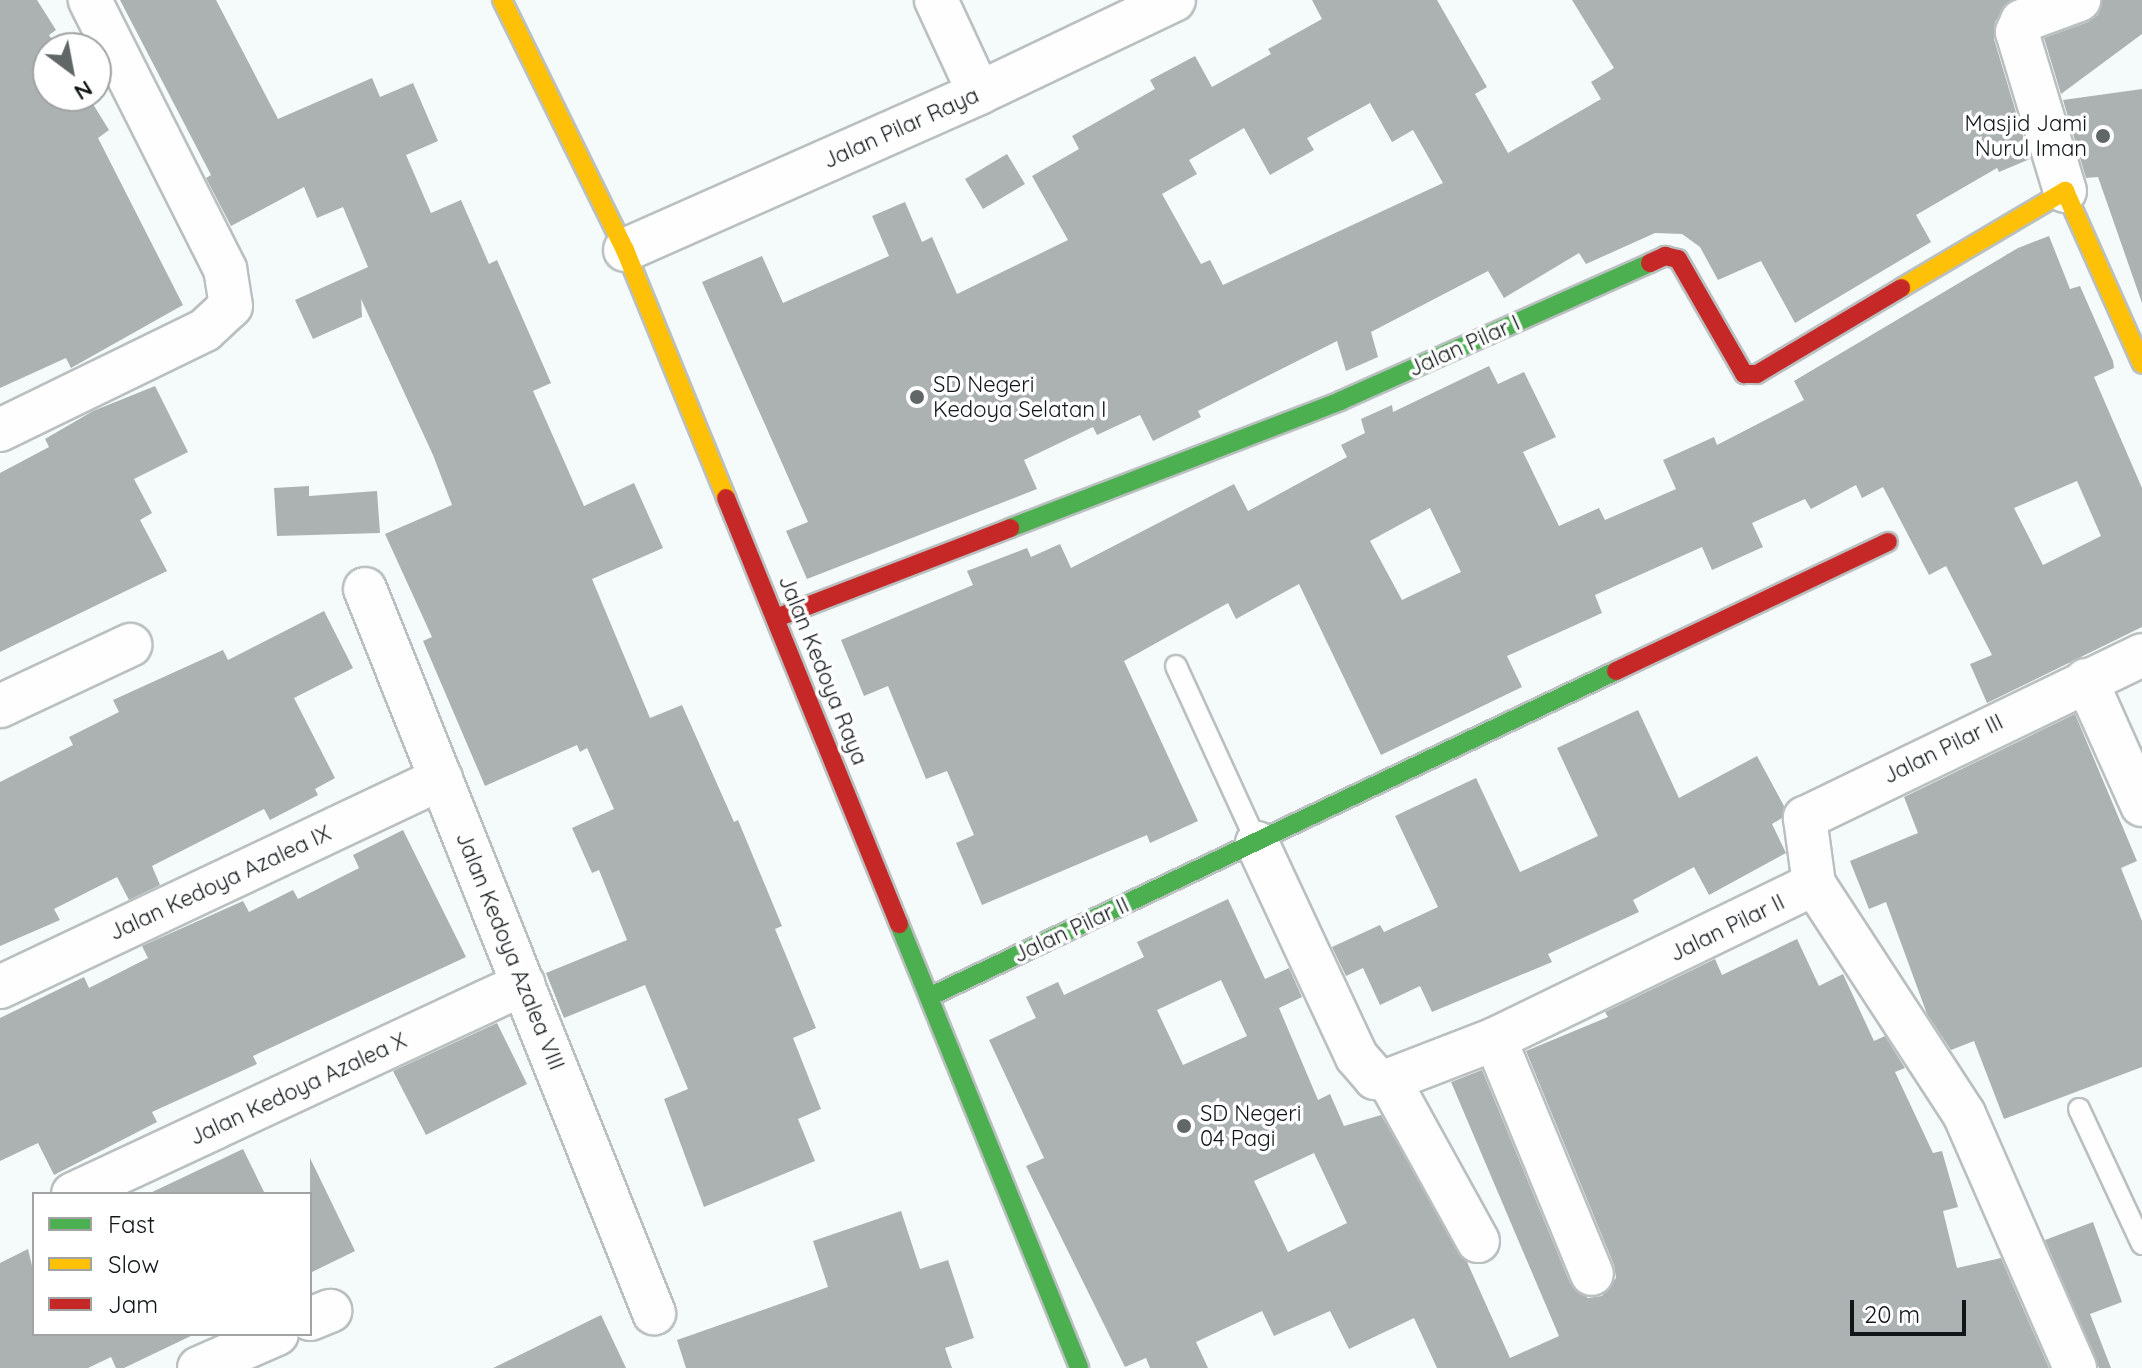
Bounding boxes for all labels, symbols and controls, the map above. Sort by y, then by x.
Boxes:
north arrow [32,32,112,112]
text: N [69,74,98,107]
street label: Jalan Pilar Raya [819,82,983,174]
place label: Masjid Jami Nurul Iman [1964,110,2087,162]
marker: Masjid Jami Nurul Iman [2094,127,2112,145]
street label: Jalan Pilar I [1404,310,1524,382]
place label: SD Negeri Kedoya Selatan I [933,371,1106,422]
marker: SD Negeri Kedoya Selatan I [908,388,926,406]
street label: Jalan Kedoya Raya [773,571,873,769]
street label: Jalan Pilar III [1879,709,2007,789]
street label: Jalan Kedoya Azalea IX [105,820,335,946]
street label: Jalan Kedoya Azalea VIII [450,828,570,1074]
street label: Jalan Pilar II [1665,889,1789,967]
street label: Jalan Pilar II [1009,892,1133,968]
street label: Jalan Kedoya Azalea X [185,1027,411,1151]
place label: SD Negeri 04 Pagi [1200,1100,1301,1152]
marker: SD Negeri 04 Pagi [1175,1117,1193,1135]
legend [32,1192,312,1336]
text: Fast [108,1209,155,1239]
text: Slow [108,1249,159,1279]
scale bar [1854,1284,1970,1334]
text: Jam [108,1289,158,1319]
text: 20 m [1864,1299,1920,1329]

